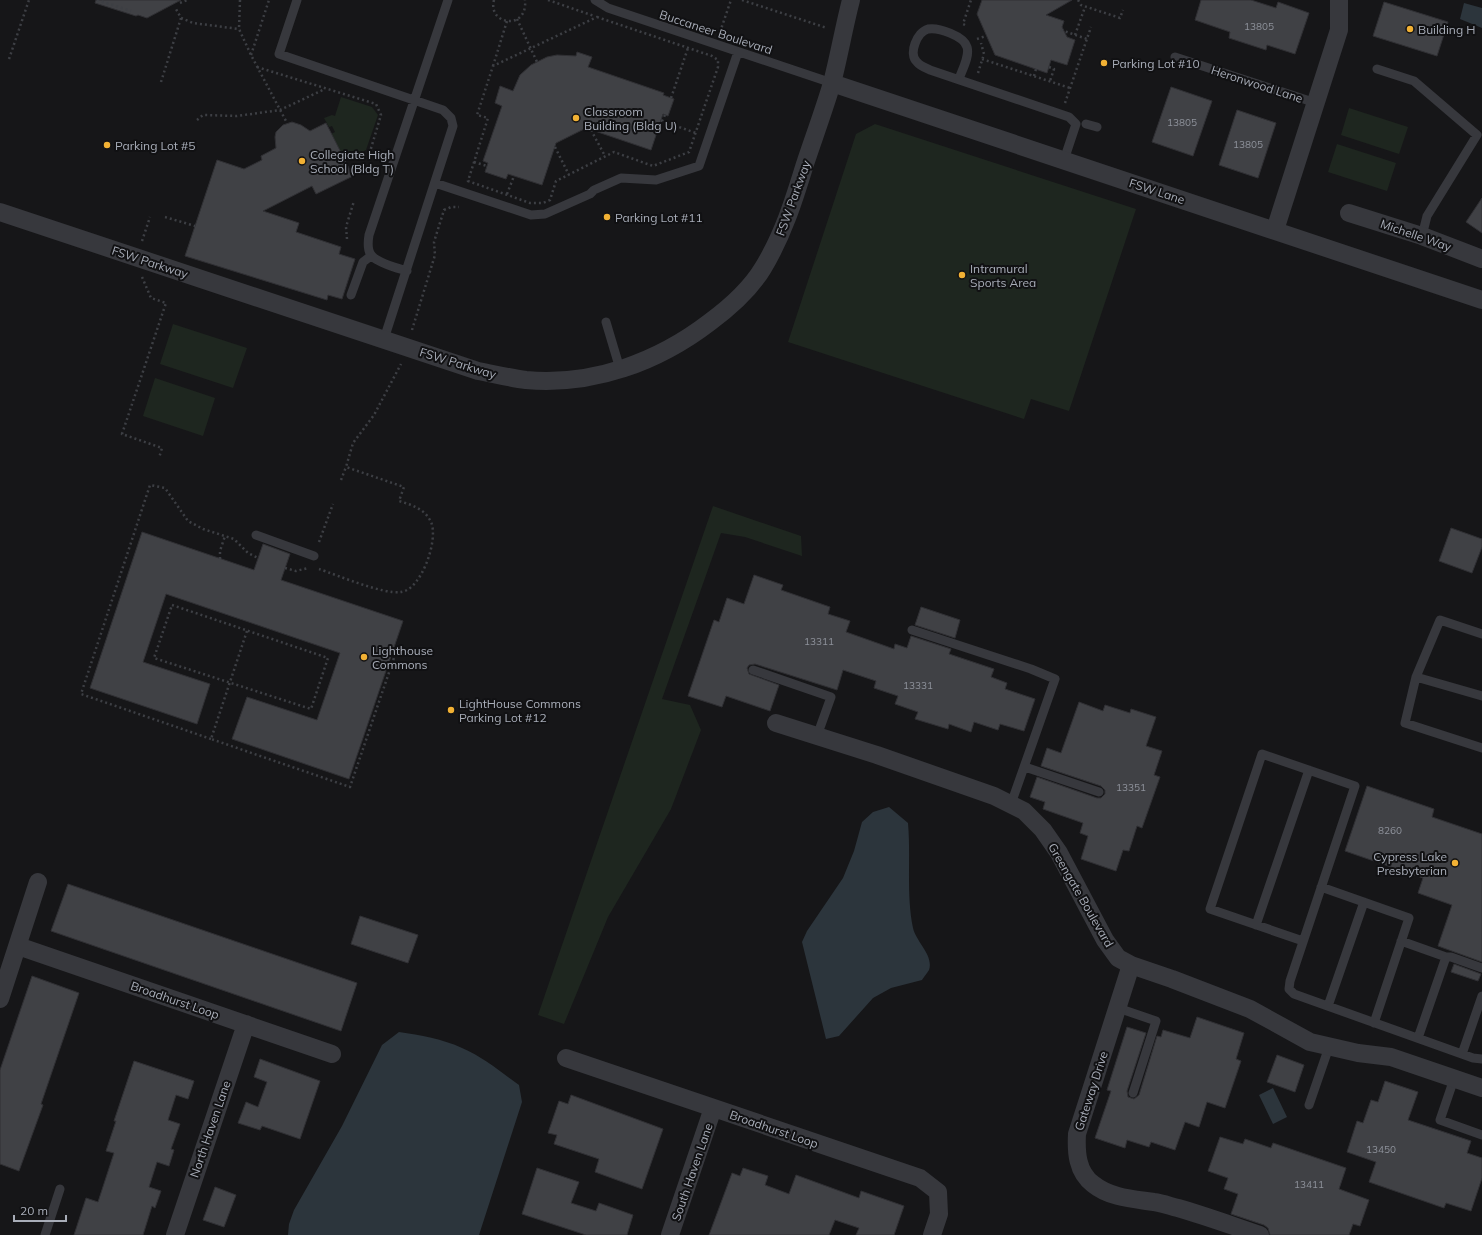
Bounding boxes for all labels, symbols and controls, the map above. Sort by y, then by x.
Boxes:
street label: Buccaneer Boulevard [658,7,774,57]
house number: 13805 [1244,20,1274,33]
place label: Building H [1418,22,1475,37]
marker: Building H [1405,24,1415,34]
place label: Parking Lot #10 [1112,56,1200,71]
marker: Parking Lot #10 [1099,58,1109,68]
street label: Heronwood Lane [1209,62,1305,106]
place label: Classroom Building (Bldg U) [584,104,677,133]
marker: Classroom Building (Bldg U) [571,113,581,123]
house number: 13805 [1167,116,1197,129]
place label: Parking Lot #5 [115,138,196,153]
house number: 13805 [1233,138,1263,151]
marker: Parking Lot #5 [102,140,112,150]
place label: Collegiate High School (Bldg T) [310,147,394,176]
marker: Collegiate High School (Bldg T) [297,156,307,166]
street label: FSW Parkway [772,158,814,238]
street label: FSW Lane [1127,175,1187,207]
place label: Parking Lot #11 [615,210,703,225]
marker: Parking Lot #11 [602,212,612,222]
street label: Michelle Way [1378,216,1454,254]
street label: FSW Parkway [110,243,191,282]
place label: Intramural Sports Area [970,261,1036,290]
marker: Intramural Sports Area [957,270,967,280]
street label: FSW Parkway [418,344,499,382]
house number: 13311 [804,635,834,648]
place label: Lighthouse Commons [372,643,433,672]
marker: Lighthouse Commons [359,652,369,662]
house number: 13331 [903,679,933,692]
place label: LightHouse Commons Parking Lot #12 [459,696,581,725]
marker: LightHouse Commons Parking Lot #12 [446,705,456,715]
house number: 13351 [1116,781,1146,794]
house number: 8260 [1378,824,1402,837]
street label: Greengate Boulevard [1045,840,1117,950]
place label: Cypress Lake Presbyterian [1373,849,1447,878]
marker: Cypress Lake Presbyterian [1450,858,1460,868]
street label: Broadhurst Loop [129,978,221,1022]
street label: Gateway Drive [1071,1049,1111,1133]
street label: North Haven Lane [186,1079,234,1179]
street label: Broadhurst Loop [728,1107,820,1151]
street label: South Haven Lane [668,1121,716,1223]
house number: 13450 [1366,1143,1396,1156]
house number: 13411 [1294,1178,1324,1191]
scale bar [14,1197,66,1223]
text: 20 m [20,1203,48,1218]

